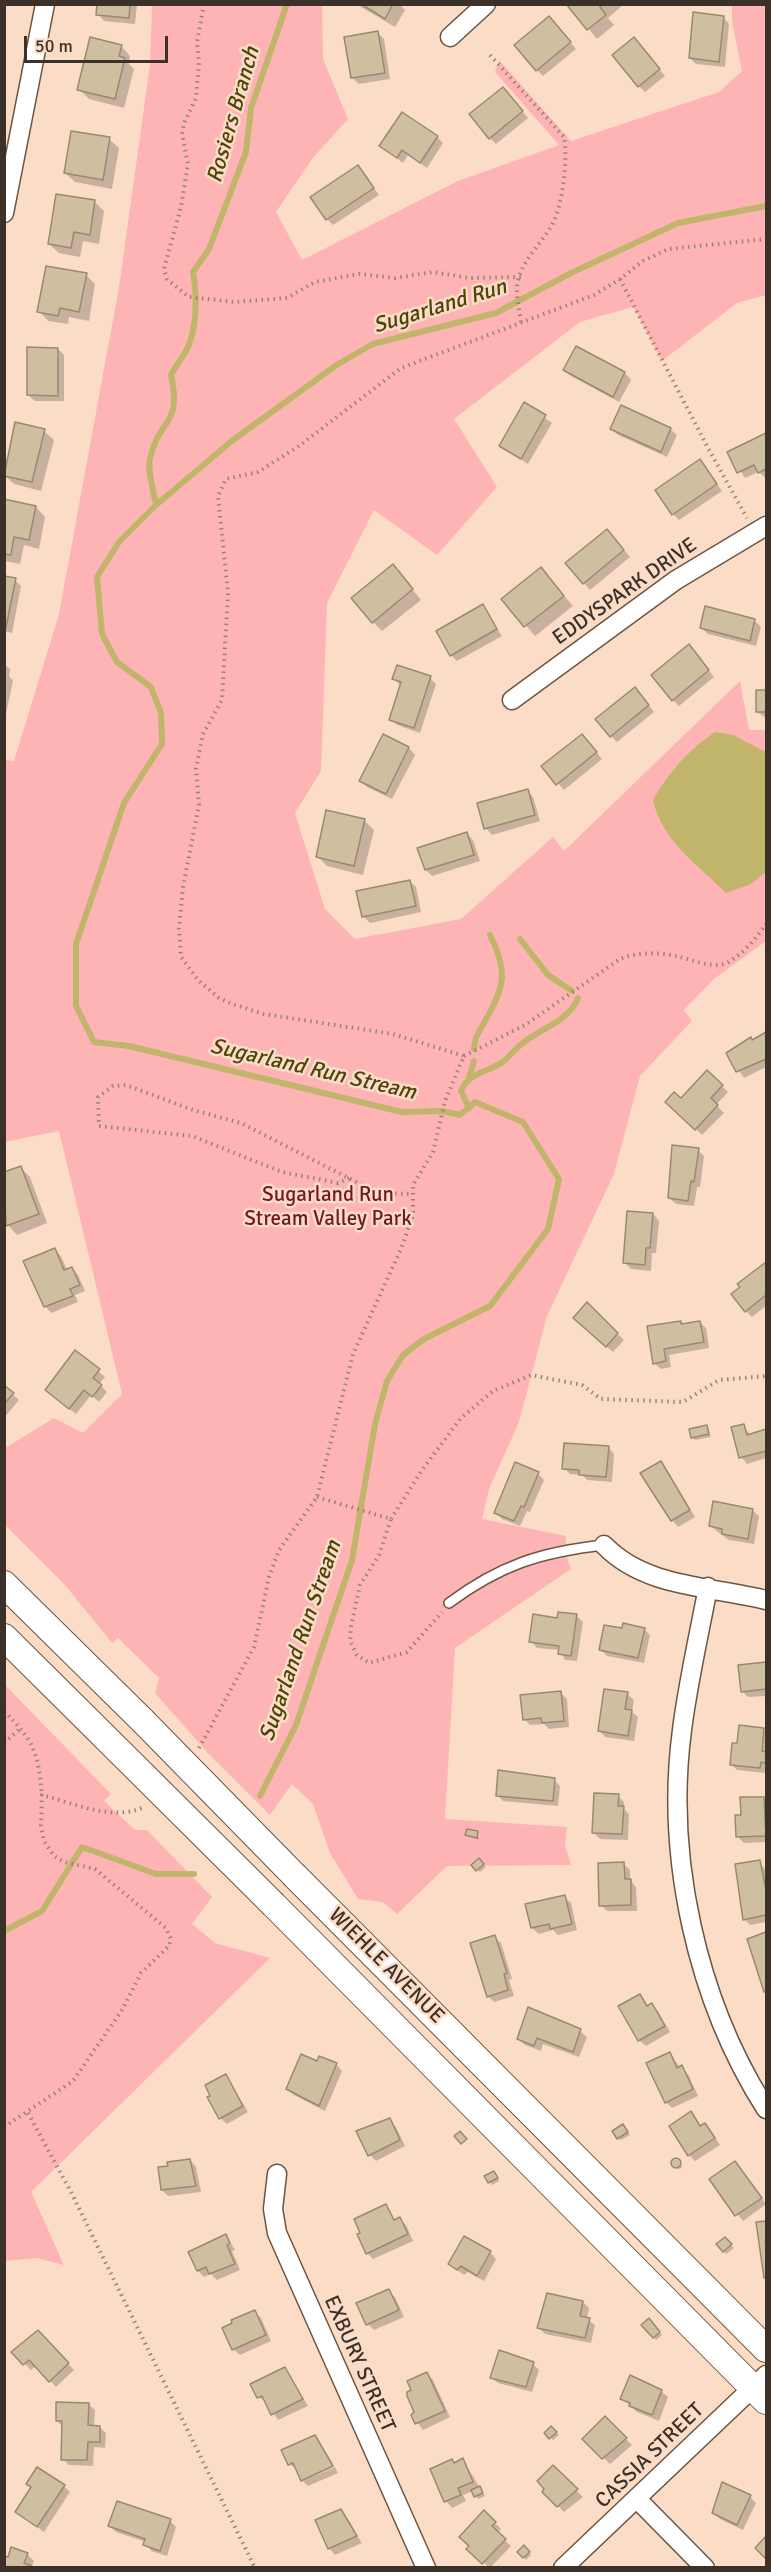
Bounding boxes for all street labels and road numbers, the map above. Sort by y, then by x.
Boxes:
street label: EDDYSPARK DRIVE [548,533,702,651]
street label: WIEHLE AVENUE [323,1903,449,2029]
street label: EXBURY STREET [318,2292,400,2436]
street label: CASSIA STREET [591,2398,709,2514]

